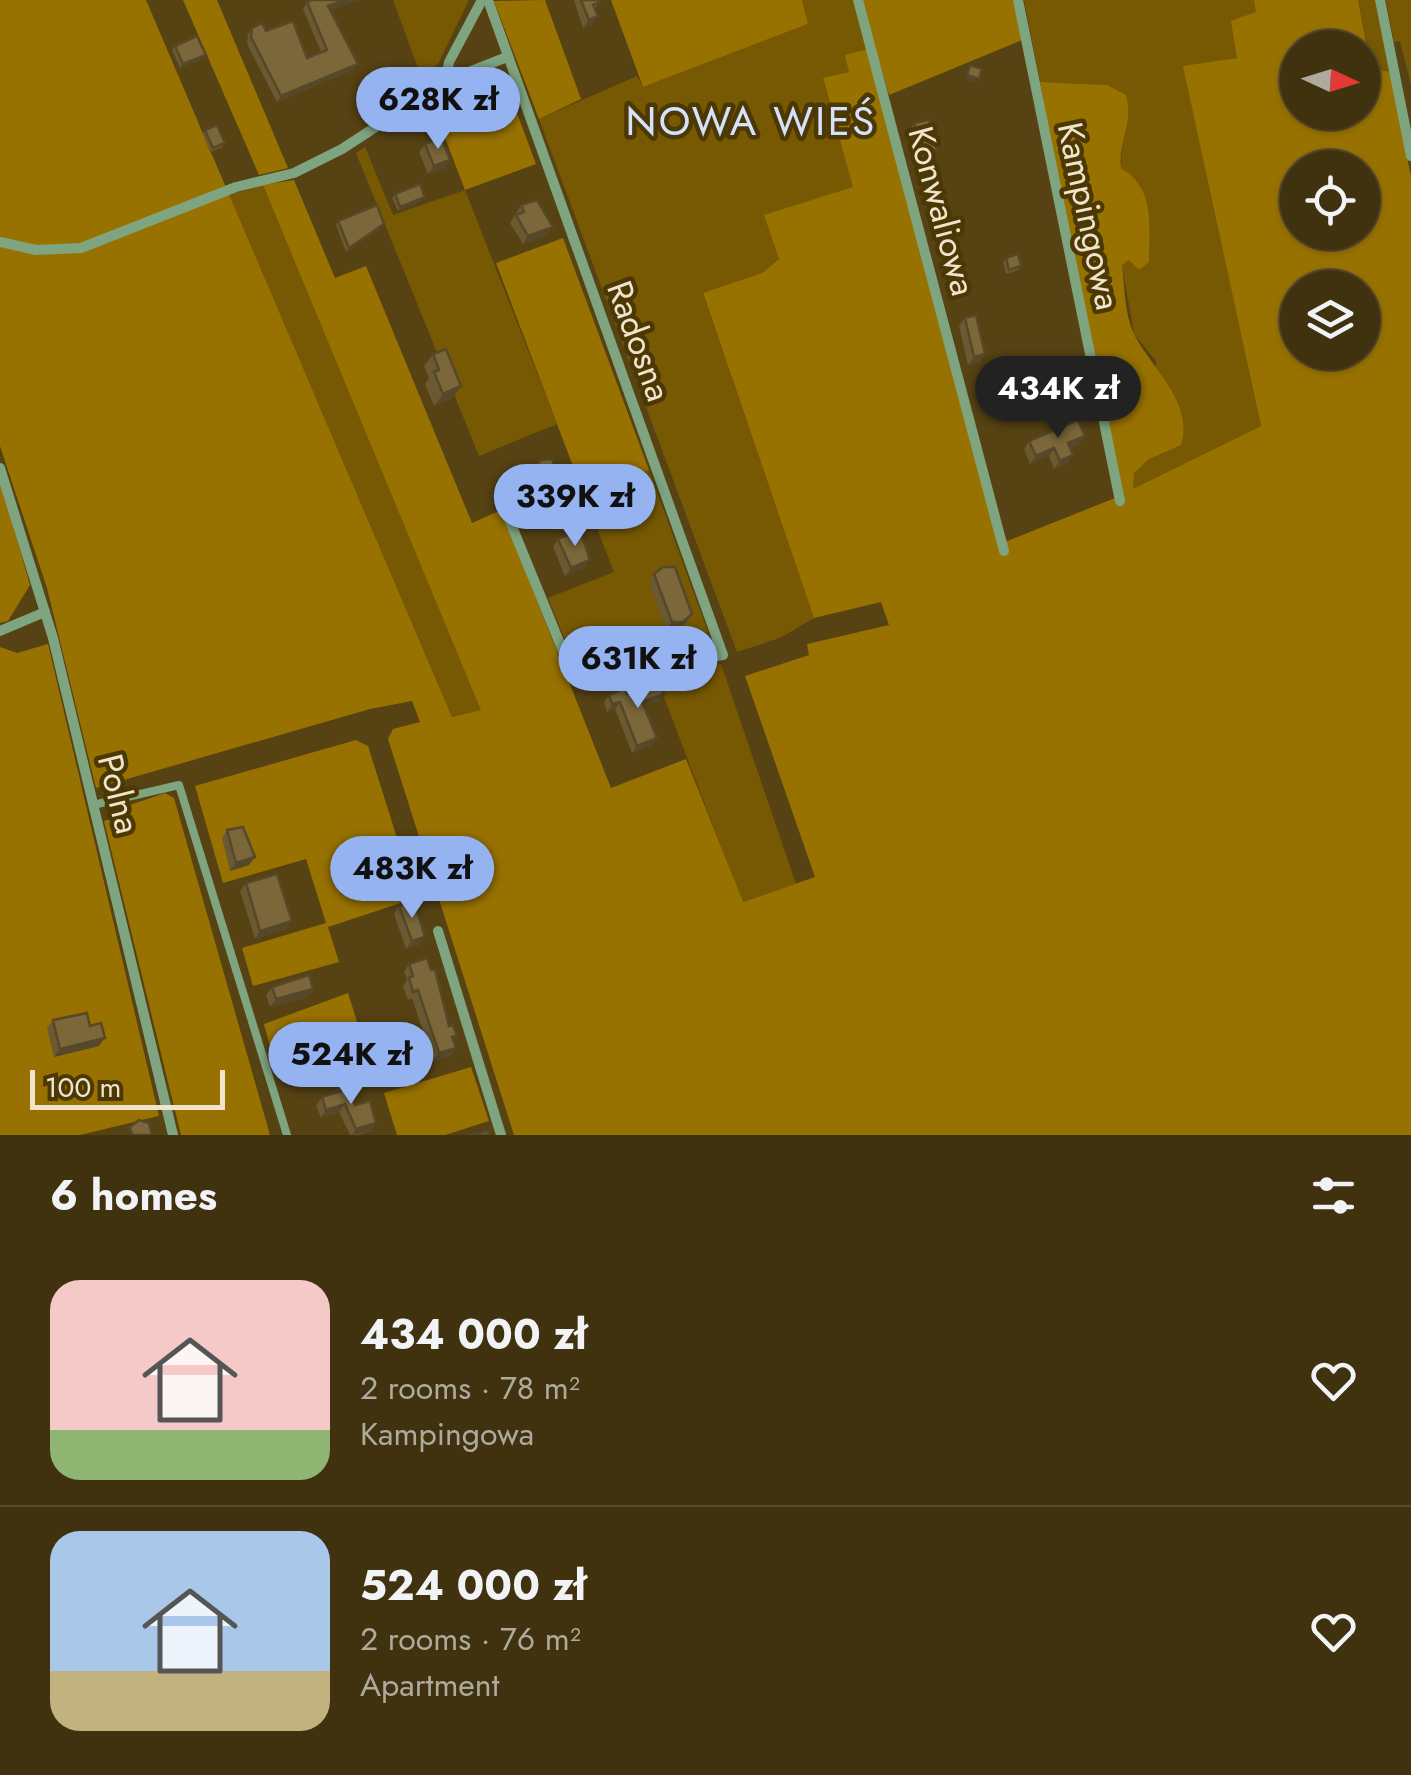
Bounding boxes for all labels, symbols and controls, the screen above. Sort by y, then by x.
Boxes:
north arrow [1280,30,1380,130]
map controls [1280,30,1380,370]
pin: 628K zł [346,67,530,152]
text: 628K zł [378,76,498,122]
district label: NOWA WIEŚ [625,92,877,150]
street label: Kampingowa [1045,118,1133,314]
street label: Konwaliowa [895,121,989,301]
button: locate [1280,150,1380,250]
button: layers [1280,270,1380,370]
street label: Radosna [594,274,684,408]
pin: 434K zł [966,356,1150,441]
text: 434K zł [997,365,1119,411]
pin: 339K zł [483,464,667,549]
text: 339K zł [516,473,634,519]
pin: 631K zł [546,626,730,711]
text: 631K zł [581,635,695,681]
street label: Polna [85,749,153,839]
pin: 483K zł [320,836,504,921]
text: 483K zł [352,845,472,891]
pin: 524K zł [259,1022,443,1107]
text: 524K zł [290,1031,412,1077]
scale bar [30,1065,225,1110]
text: 100 m [45,1067,121,1108]
text: 6 homes [50,1165,217,1226]
icon: filters [1306,1168,1361,1223]
text: 434 000 zł [360,1304,587,1365]
icon: home [130,1320,250,1440]
icon: heart [1306,1353,1361,1408]
text: 2 rooms · 78 m² [360,1365,580,1411]
text: Kampingowa [360,1411,534,1457]
text: 524 000 zł [360,1555,586,1616]
icon: home [130,1571,250,1691]
icon: heart [1306,1604,1361,1659]
text: 2 rooms · 76 m² [360,1616,581,1662]
text: Apartment [360,1662,499,1708]

